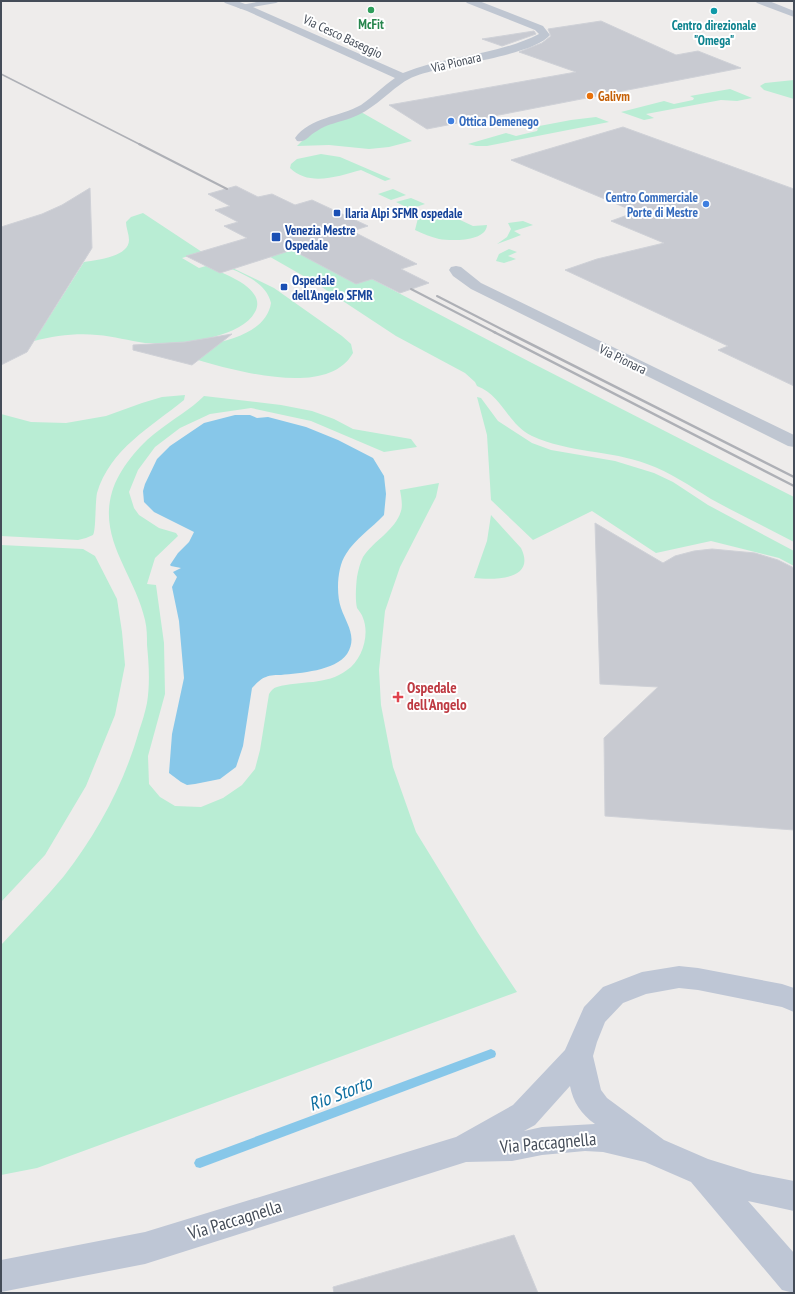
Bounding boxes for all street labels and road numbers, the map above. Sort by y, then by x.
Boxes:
street label: Via Cesco Baseggio [300,10,386,62]
street label: Via Pionara [428,48,483,77]
street label: Via Pionara [595,340,649,378]
street label: Via Paccagnella [498,1127,597,1158]
street label: Via Paccagnella [184,1194,284,1245]

